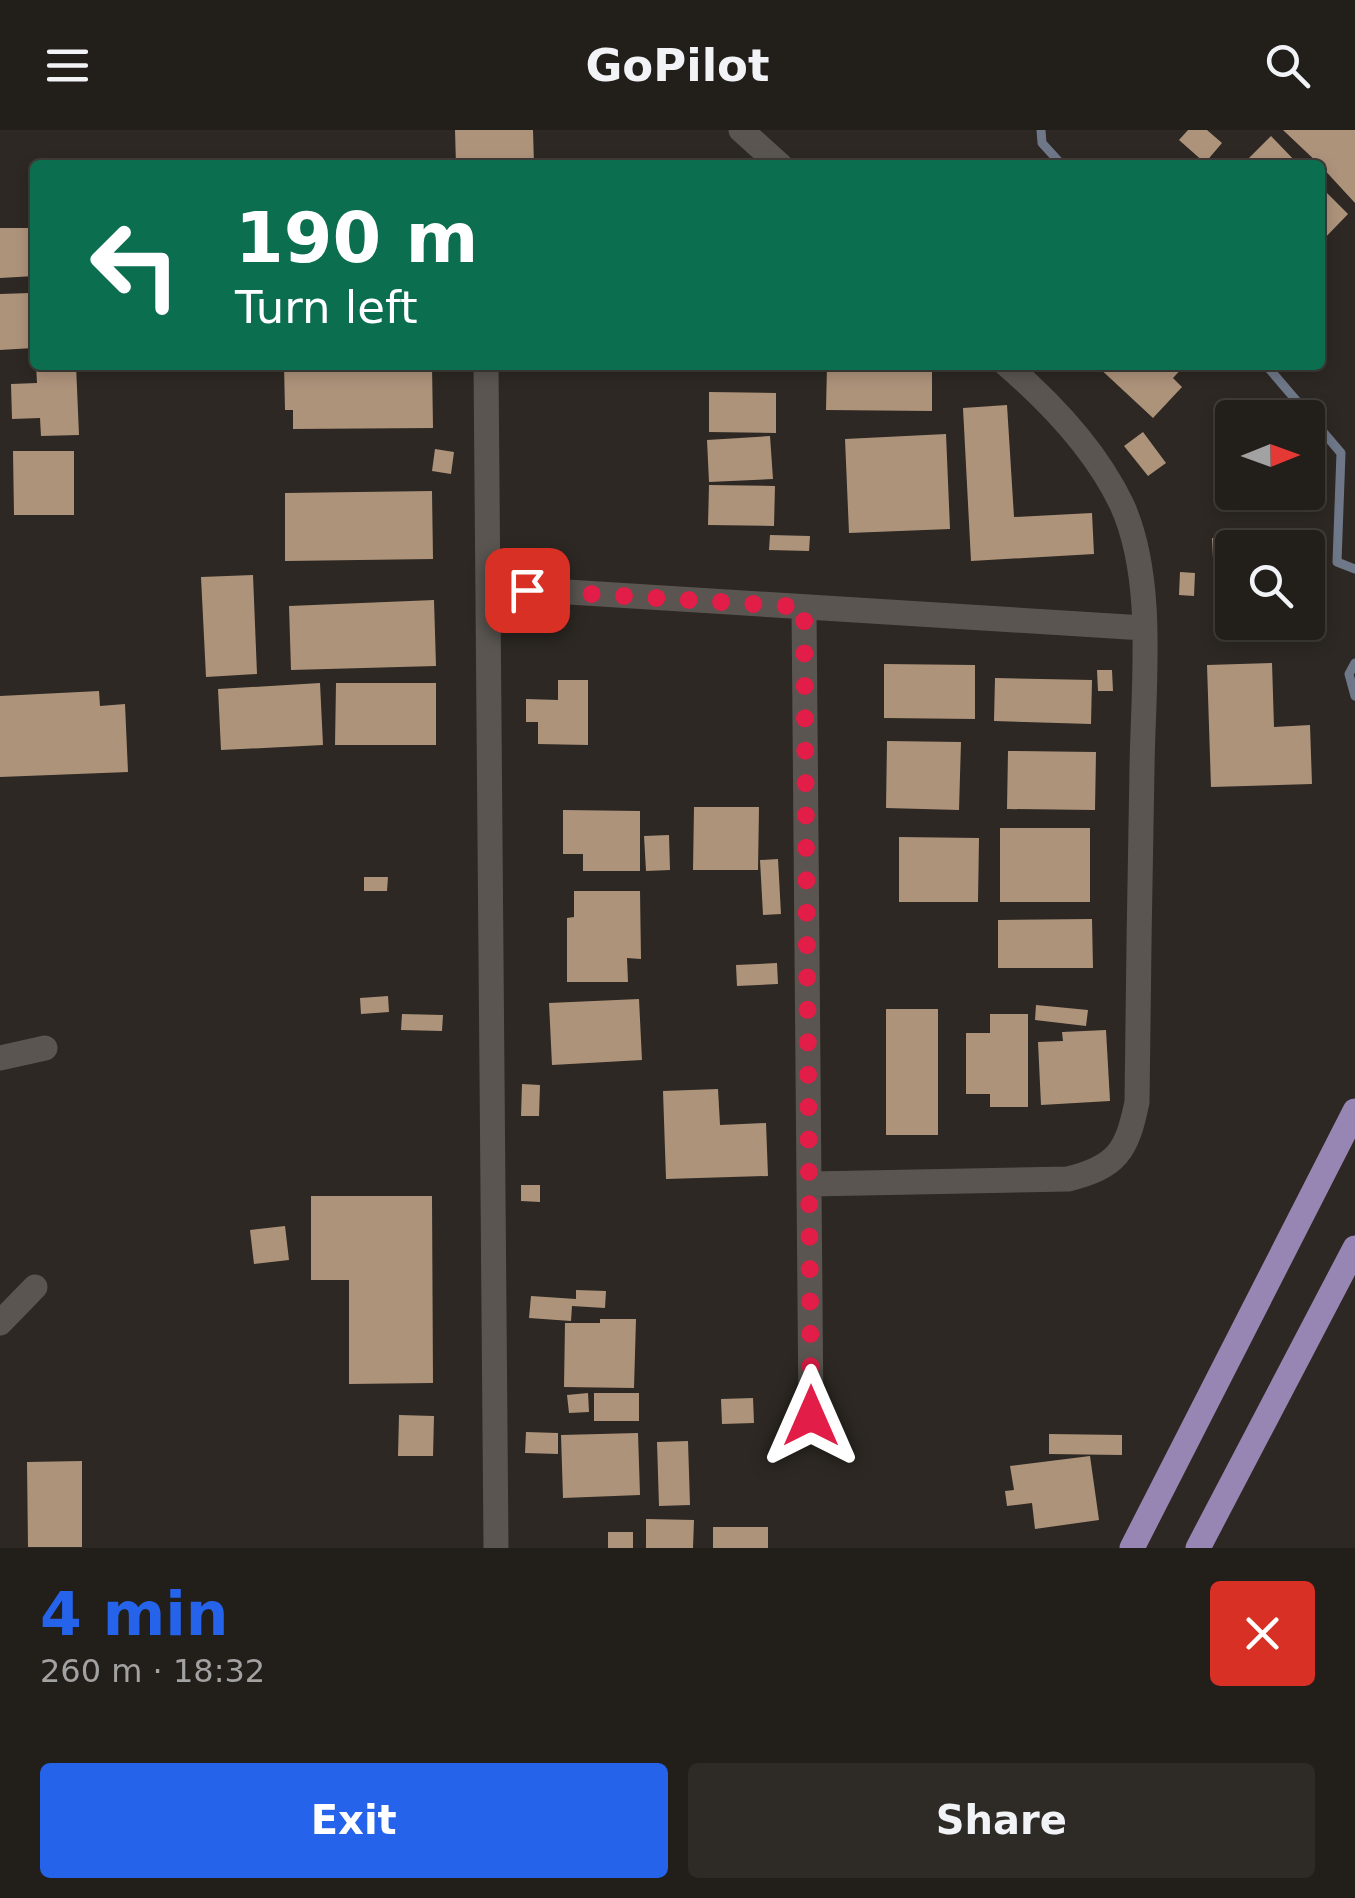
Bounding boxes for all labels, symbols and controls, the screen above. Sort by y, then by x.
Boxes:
icon: menu [40,38,95,93]
icon: search [1260,38,1315,93]
text: GoPilot [585,39,770,92]
text: 190 m [235,197,478,279]
icon: left [70,200,200,330]
text: Turn left [235,281,418,334]
north arrow [1215,400,1325,510]
map controls [1215,400,1325,640]
button: search [1215,530,1325,640]
pin [485,548,570,633]
icon: arrive [500,563,555,618]
position arrow [759,1364,863,1468]
text: 4 min [40,1579,228,1649]
button: close [1210,1581,1315,1686]
text: 260 m · 18:32 [40,1652,265,1690]
button: Exit [40,1763,668,1878]
button: Share [688,1763,1315,1878]

